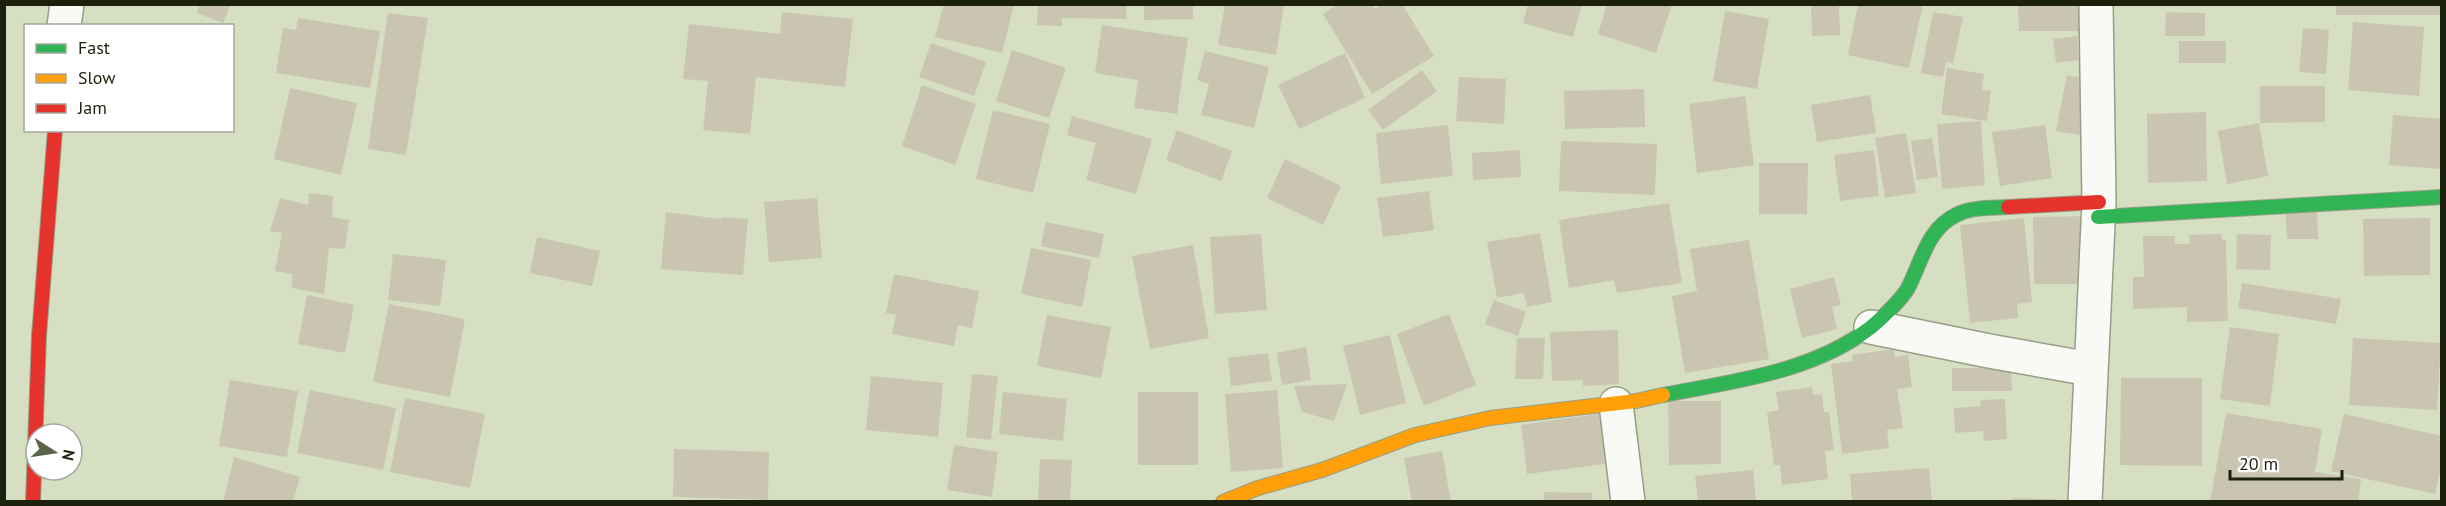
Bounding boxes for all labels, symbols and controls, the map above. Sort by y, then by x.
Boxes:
legend [24,24,234,132]
text: Fast [78,36,110,59]
text: Slow [78,66,116,89]
text: Jam [77,96,107,119]
north arrow [24,422,84,482]
scale bar [2230,443,2342,481]
text: N [58,448,80,462]
text: 20 m [2239,452,2278,475]

